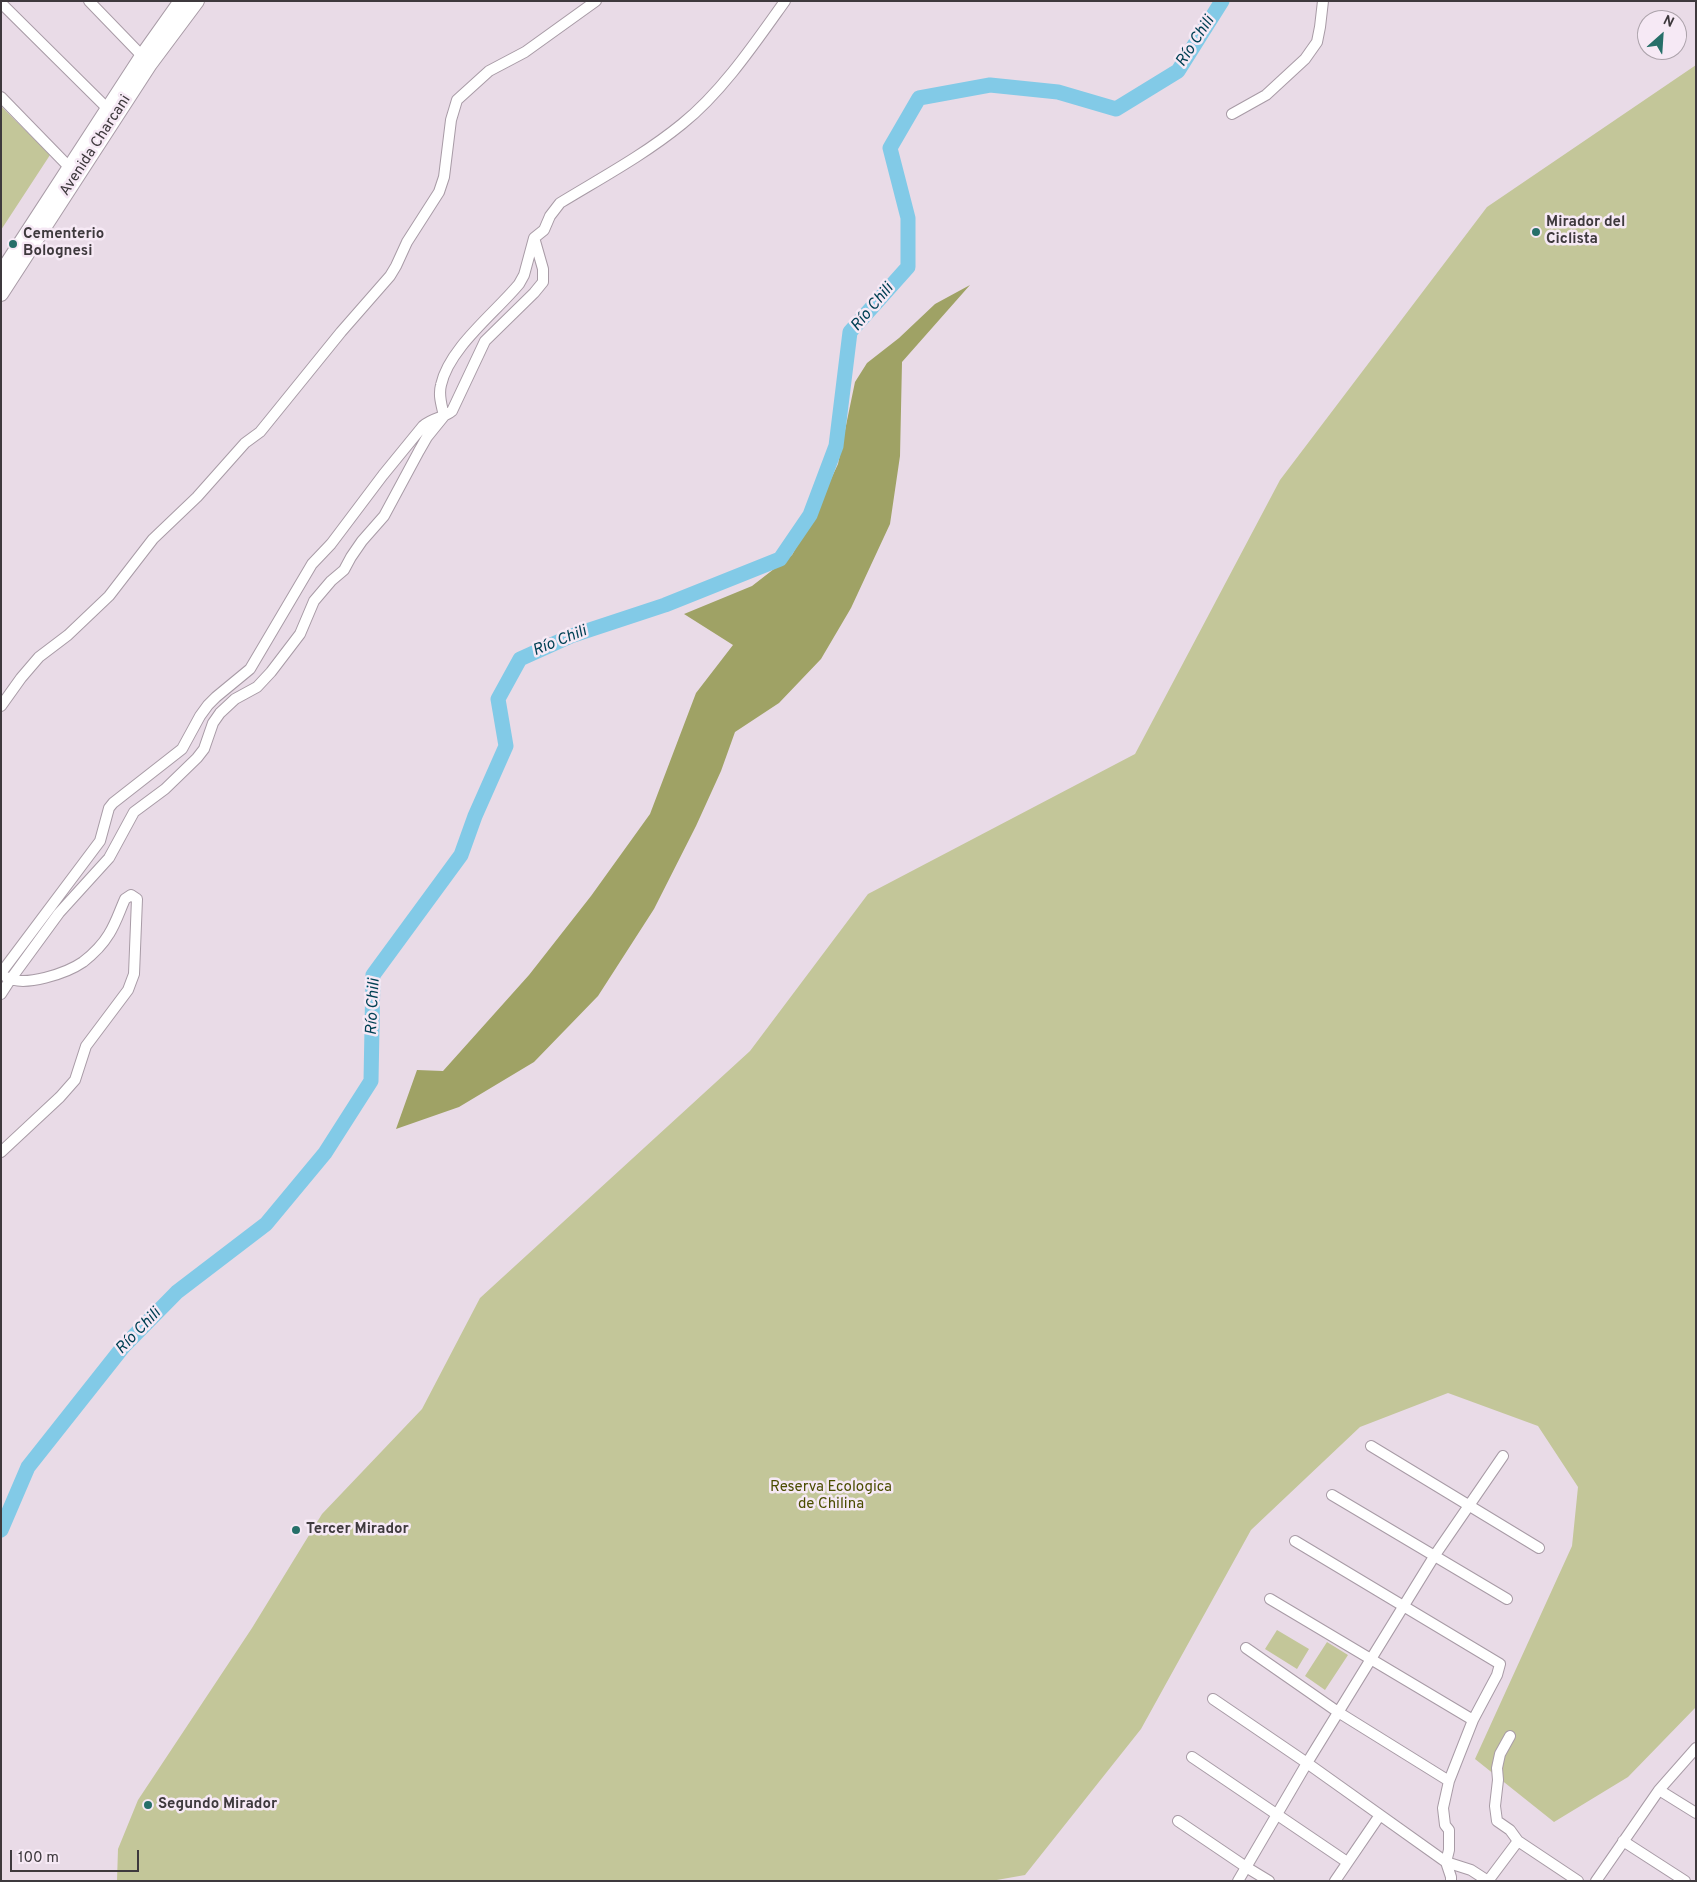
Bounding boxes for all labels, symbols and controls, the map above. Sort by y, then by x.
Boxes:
north arrow [1637,10,1687,60]
text: N [1660,12,1677,32]
water label: Río Chili [1172,13,1220,71]
street label: Avenida Charcani [57,92,135,200]
place label: Mirador del Ciclista [1546,214,1625,249]
place label: Cementerio Bolognesi [23,226,104,261]
marker: Mirador del Ciclista [1530,226,1542,238]
marker: Cementerio Bolognesi [7,238,19,250]
water label: Río Chili [847,280,899,336]
water label: Río Chili [530,622,590,662]
water label: Río Chili [363,978,385,1036]
water label: Río Chili [112,1305,166,1359]
park label: Reserva Ecologica de Chilina [770,1479,892,1514]
place label: Tercer Mirador [306,1521,409,1539]
marker: Tercer Mirador [290,1524,302,1536]
place label: Segundo Mirador [158,1796,277,1814]
marker: Segundo Mirador [142,1799,154,1811]
scale bar [12,1840,141,1872]
text: 100 m [18,1849,59,1868]

